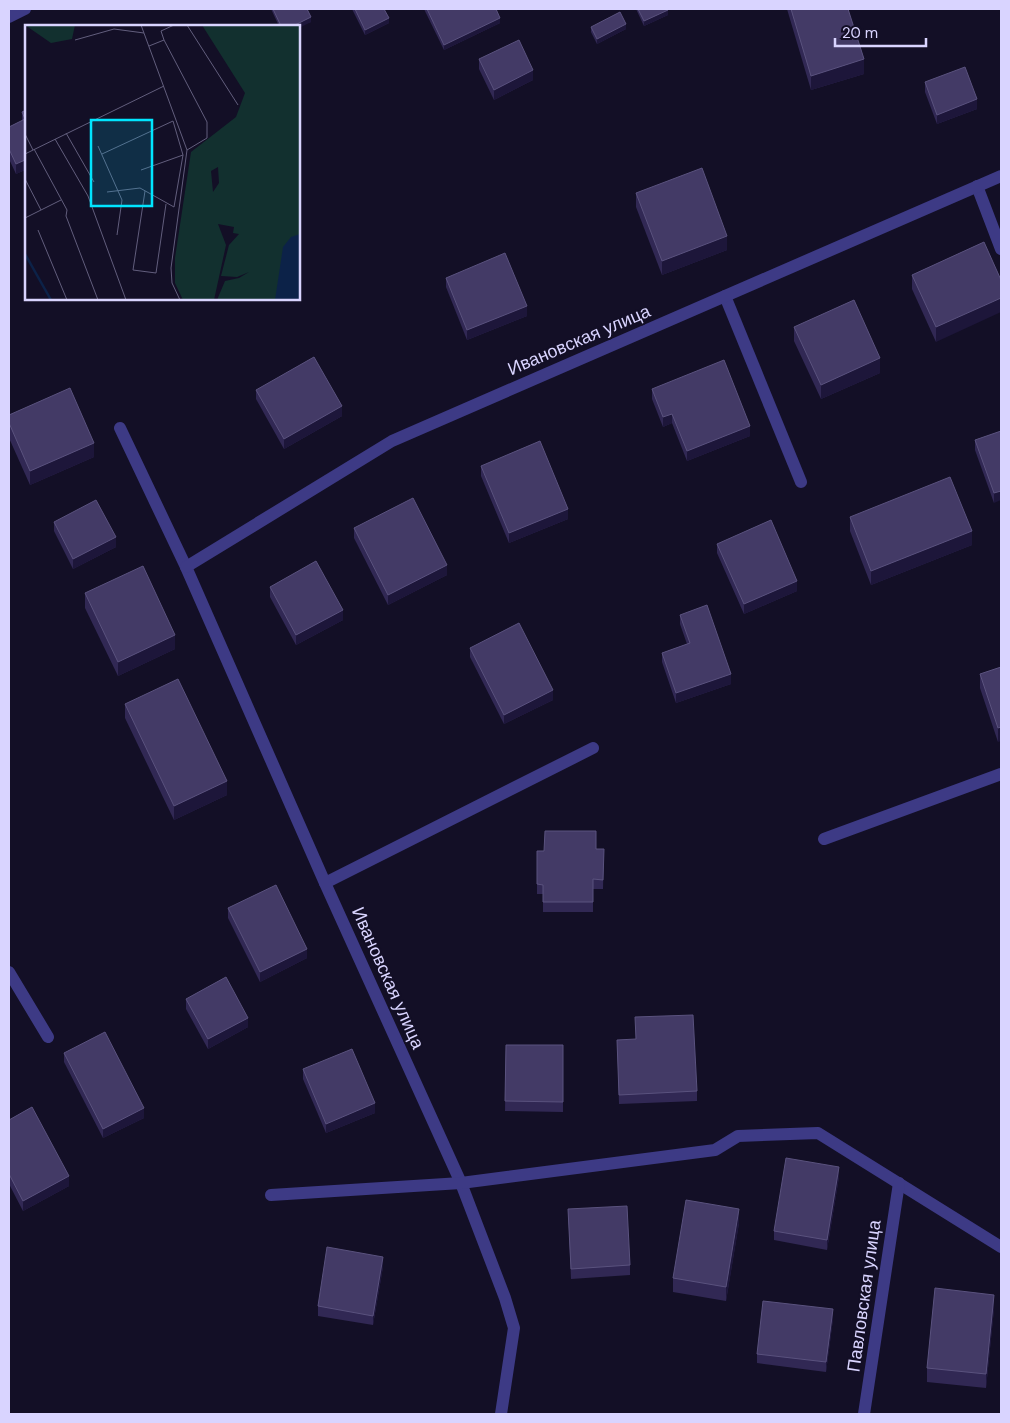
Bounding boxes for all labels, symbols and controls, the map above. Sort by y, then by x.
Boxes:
scale bar [835,15,926,47]
text: 20 m [842,23,878,43]
inset map [25,25,300,300]
street label: Ивановская улица [504,299,655,381]
street label: Ивановская улица [346,903,430,1054]
street label: Павловская улица [841,1217,887,1374]

